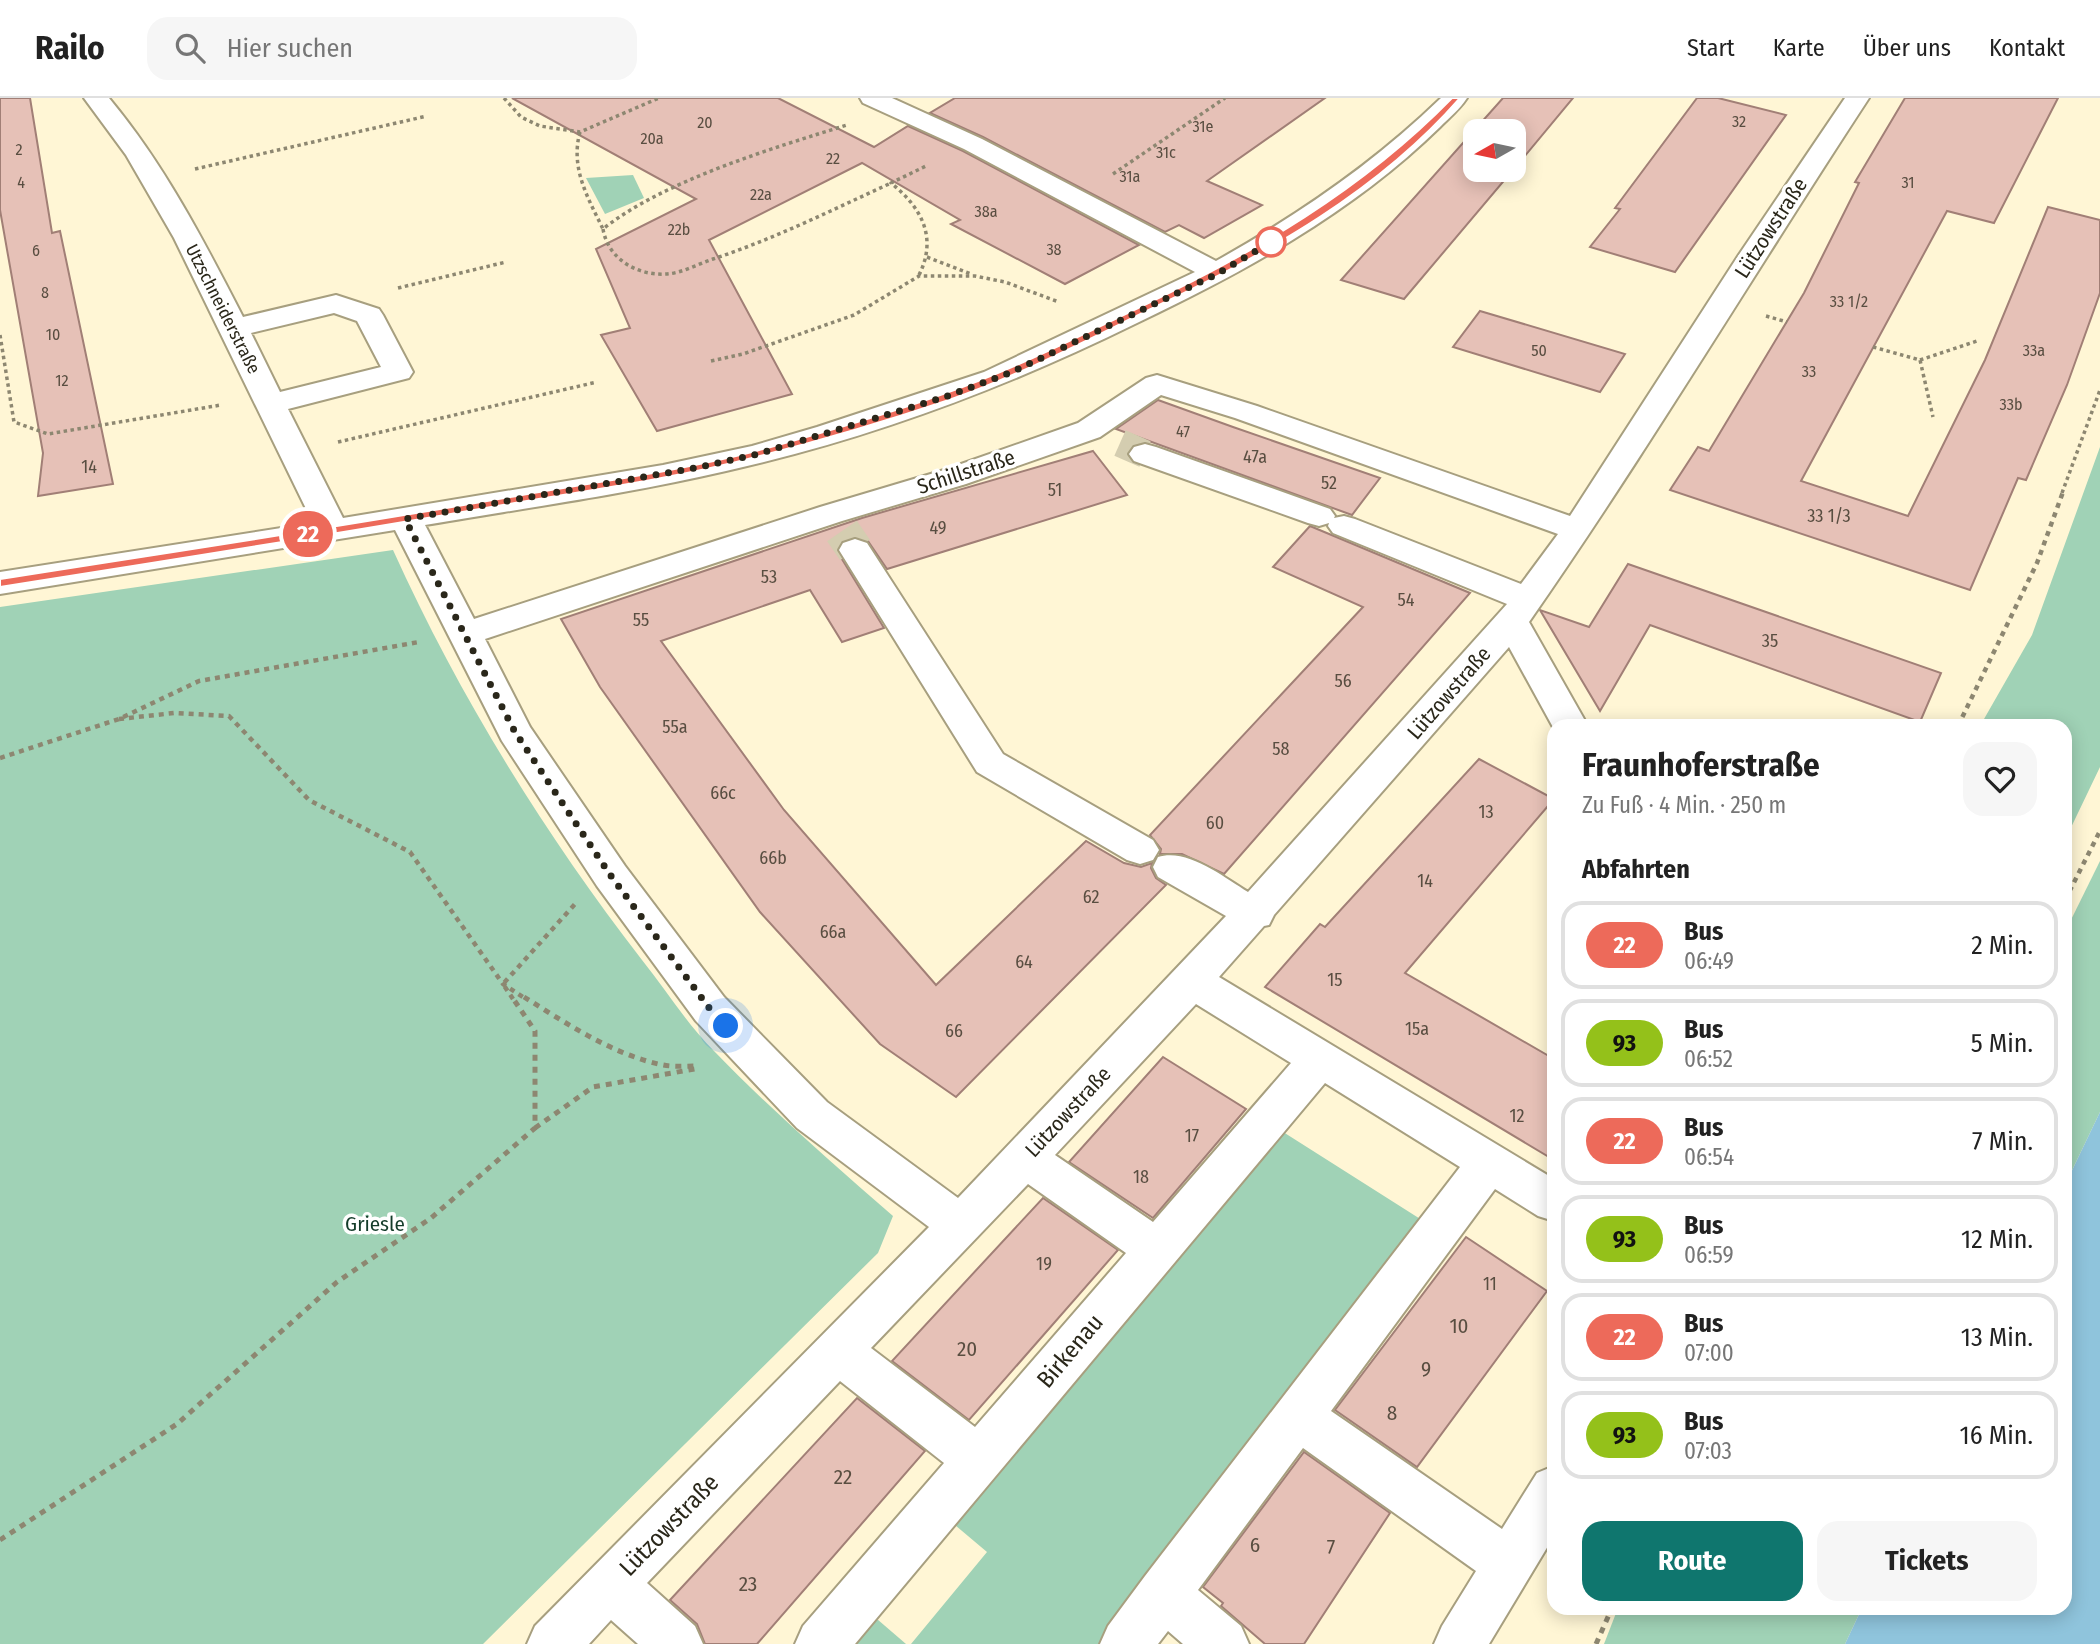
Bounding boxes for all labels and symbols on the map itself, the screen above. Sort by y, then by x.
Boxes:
house number: 32 [1732,112,1746,131]
house number: 20 [697,113,713,132]
house number: 31e [1193,117,1214,136]
north arrow [1463,119,1526,182]
house number: 20a [640,129,664,148]
house number: 2 [15,140,23,159]
house number: 31c [1156,143,1176,162]
house number: 22 [826,149,840,168]
house number: 31a [1120,167,1141,186]
house number: 4 [17,173,25,192]
street label: Lützowstraße [1729,173,1813,283]
house number: 31 [1901,173,1915,192]
house number: 22a [750,185,772,204]
house number: 38a [974,202,998,221]
house number: 22b [668,220,690,239]
unlabelled marker [1256,227,1286,257]
house number: 38 [1046,240,1062,259]
house number: 6 [32,241,40,260]
street label: Utzschneiderstraße [181,241,265,378]
house number: 8 [41,283,49,302]
house number: 33 1/2 [1830,292,1868,311]
house number: 10 [46,325,60,344]
house number: 50 [1531,341,1547,360]
house number: 33a [2023,341,2045,360]
house number: 33 [1802,362,1816,381]
house number: 12 [55,371,69,390]
house number: 33b [2000,395,2022,414]
house number: 47 [1176,422,1190,441]
street label: Schillstraße [914,444,1018,500]
house number: 47a [1243,446,1267,468]
house number: 14 [81,456,97,478]
house number: 52 [1321,472,1337,494]
house number: 51 [1048,479,1062,501]
house number: 33 1/3 [1807,505,1851,527]
line badge: 22 [276,511,340,557]
house number: 49 [929,517,947,539]
house number: 53 [761,566,777,588]
house number: 54 [1398,589,1415,611]
house number: 55 [633,609,649,631]
house number: 35 [1762,630,1778,652]
street label: Lützowstraße [1402,641,1496,745]
house number: 56 [1334,670,1352,692]
house number: 55a [662,716,688,738]
house number: 58 [1272,738,1290,760]
house number: 66c [710,782,736,804]
house number: 13 [1478,801,1494,823]
house number: 60 [1206,812,1224,834]
house number: 66b [759,847,787,869]
house number: 14 [1417,870,1433,892]
house number: 62 [1083,886,1099,908]
house number: 66a [820,921,847,943]
house number: 64 [1015,951,1033,973]
house number: 15 [1327,969,1343,991]
your location [708,1008,743,1043]
house number: 15a [1405,1018,1429,1040]
house number: 66 [945,1020,963,1042]
street label: Lützowstraße [1020,1061,1116,1163]
house number: 12 [1510,1105,1525,1127]
house number: 17 [1185,1125,1199,1147]
house number: 18 [1133,1166,1149,1188]
park label: Griesle [345,1211,405,1237]
house number: 19 [1036,1253,1052,1275]
house number: 11 [1483,1273,1497,1295]
street label: Birkenau [1031,1309,1109,1393]
house number: 10 [1449,1313,1469,1339]
house number: 20 [957,1336,977,1362]
house number: 9 [1421,1356,1431,1382]
house number: 8 [1387,1400,1397,1426]
house number: 22 [834,1464,852,1490]
street label: Lützowstraße [614,1468,724,1582]
house number: 6 [1250,1532,1260,1558]
house number: 7 [1327,1534,1335,1560]
house number: 23 [739,1571,757,1597]

